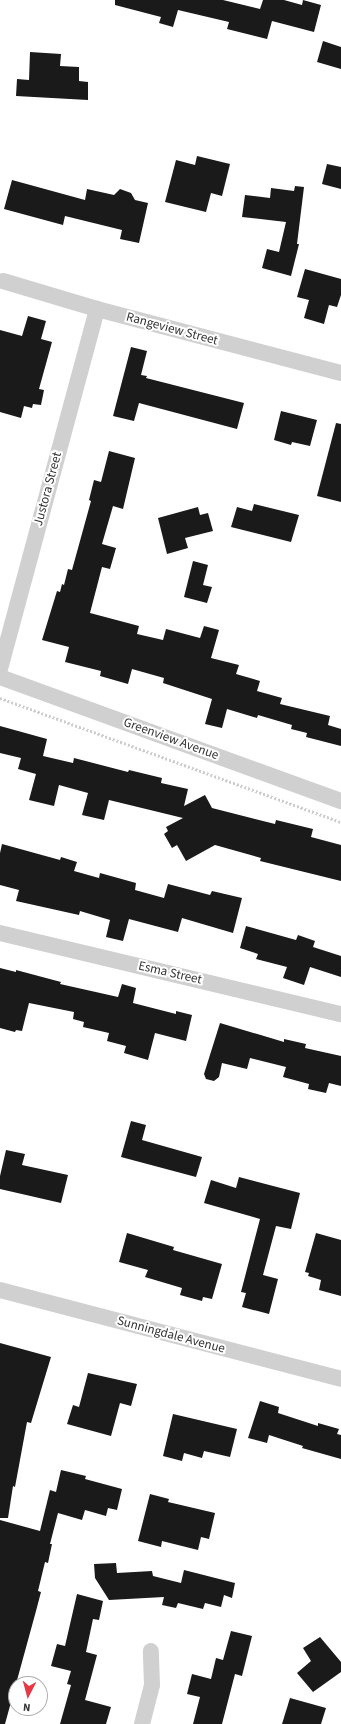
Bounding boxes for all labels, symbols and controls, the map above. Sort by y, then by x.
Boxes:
street label: Rangeview Street [124,309,220,349]
street label: Justora Street [31,450,65,528]
street label: Greenview Avenue [121,715,221,763]
street label: Esma Street [137,958,203,988]
street label: Sunningdale Avenue [115,1313,227,1357]
north arrow [8,1676,48,1716]
text: N [22,1700,31,1715]

